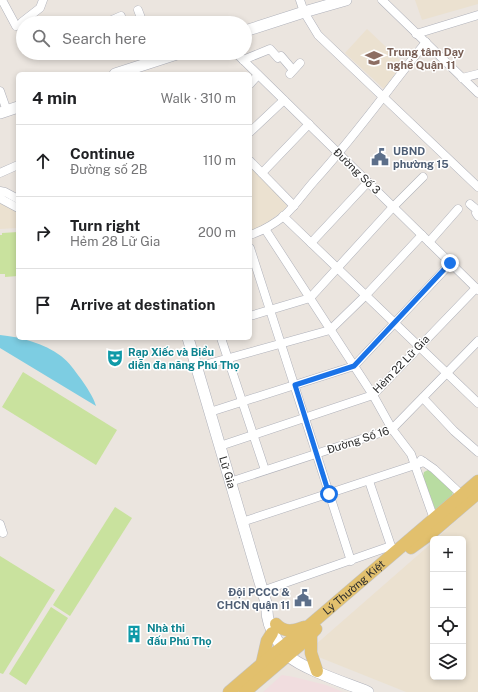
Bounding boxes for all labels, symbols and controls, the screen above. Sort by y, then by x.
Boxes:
search box [16,16,252,60]
icon: search [30,27,52,49]
text: Search here [62,30,146,47]
place label: Trung tâm Dạy nghề Quận 11 [387,46,465,72]
school or university icon: Trung tâm Dạy nghề Quận 11 [364,48,384,68]
text: 4 min [32,88,77,108]
text: Walk · 310 m [161,91,236,106]
text: Continue [70,145,135,162]
place label: UBND phường 15 [393,145,449,170]
street label: Đường Số 3 [331,146,383,196]
public building icon: UBND phường 15 [370,147,390,167]
icon: ahead [32,150,54,172]
text: 110 m [203,153,236,168]
text: Đường số 2B [70,162,147,177]
text: Turn right [70,217,140,234]
icon: right [32,222,54,244]
text: 200 m [198,225,236,240]
text: Hẻm 28 Lữ Gia [70,234,160,249]
route end [441,254,459,272]
icon: arrive [32,294,54,316]
text: Arrive at destination [70,296,215,313]
street label: Hẻm 22 Lữ Gia [370,333,432,395]
place label: Rạp Xiếc và Biểu diễn đa năng Phú Thọ [128,345,240,372]
theatre icon: Rạp Xiếc và Biểu diễn đa năng Phú Thọ [105,348,125,368]
street label: Đường Số 16 [325,424,391,456]
street label: Lữ Gia [217,455,238,490]
route start [320,485,338,503]
map controls [430,536,466,680]
button: + [430,536,466,572]
street label: Lý Thường Kiệt [321,558,387,617]
button: − [430,572,466,608]
place label: Đội PCCC & CHCN quận 11 [217,586,290,612]
public building icon: Đội PCCC & CHCN quận 11 [293,588,313,608]
button: locate [430,608,466,644]
place label: Nhà thi đấu Phú Thọ [147,622,212,648]
building icon: Nhà thi đấu Phú Thọ [124,624,144,644]
button: layers [430,644,466,680]

